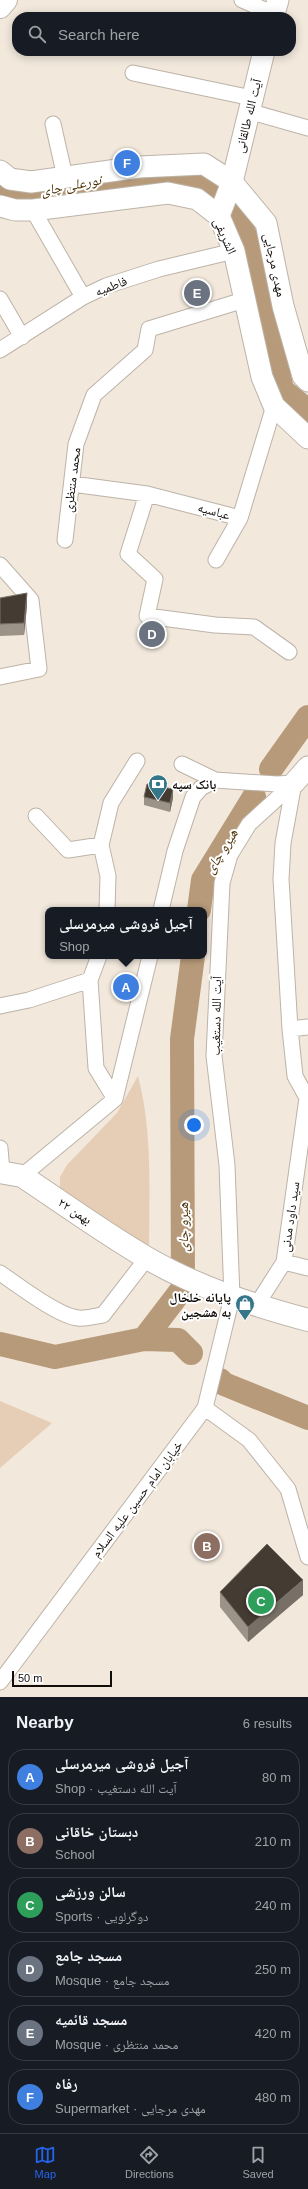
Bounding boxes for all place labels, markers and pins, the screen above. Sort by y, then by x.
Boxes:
pin: F [114,148,140,178]
pin: E [184,278,210,308]
pin: D [139,619,165,649]
bank icon: بانک سپه [147,773,169,801]
place label: بانک سپه [172,777,217,793]
pin: A [113,972,139,1002]
place label: پایانه خلخال به هشجین [169,1290,231,1321]
shop icon: پایانه خلخال به هشجین [234,1293,256,1321]
pin: B [194,1531,220,1561]
pin: C [248,1586,274,1616]

